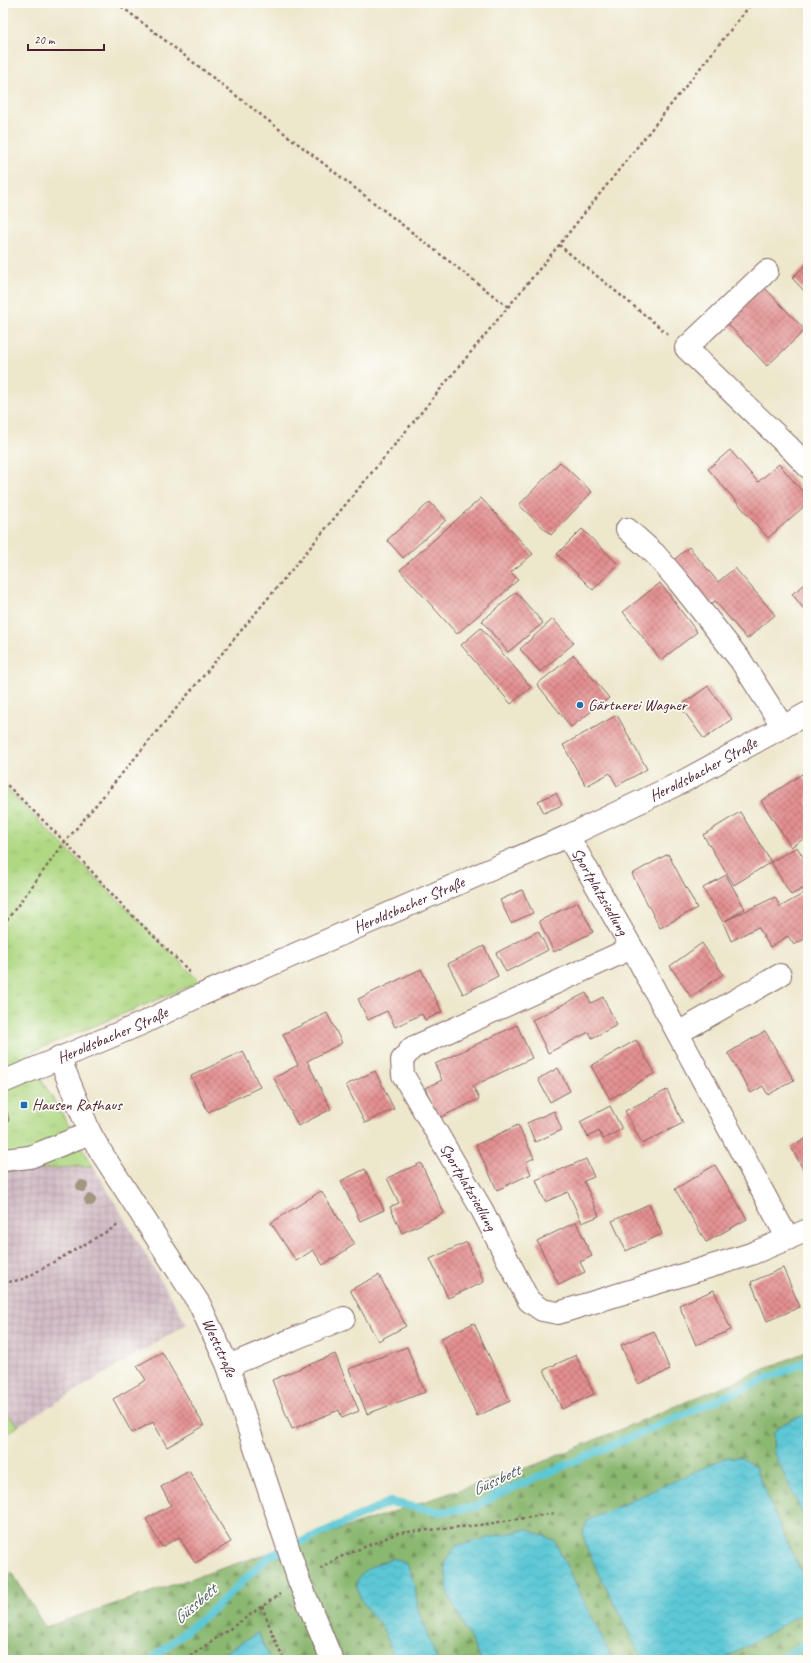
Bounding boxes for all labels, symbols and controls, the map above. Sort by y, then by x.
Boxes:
scale bar [28,26,104,52]
text: 20 m [34,32,56,48]
place label: Gärtnerei Wagner [588,695,689,715]
marker: Gärtnerei Wagner [575,700,585,710]
street label: Heroldsbacher Straße [646,732,762,806]
street label: Sportplatzsiedlung [567,844,633,940]
street label: Heroldsbacher Straße [351,871,469,938]
street label: Heroldsbacher Straße [54,1002,173,1068]
place label: Hausen Rathaus [32,1095,123,1115]
marker: Hausen Rathaus [19,1100,29,1110]
street label: Sportplatzsiedlung [435,1140,502,1235]
street label: Weststraße [197,1315,241,1381]
water label: Güssbett [469,1458,526,1500]
water label: Güssbett [169,1577,223,1628]

